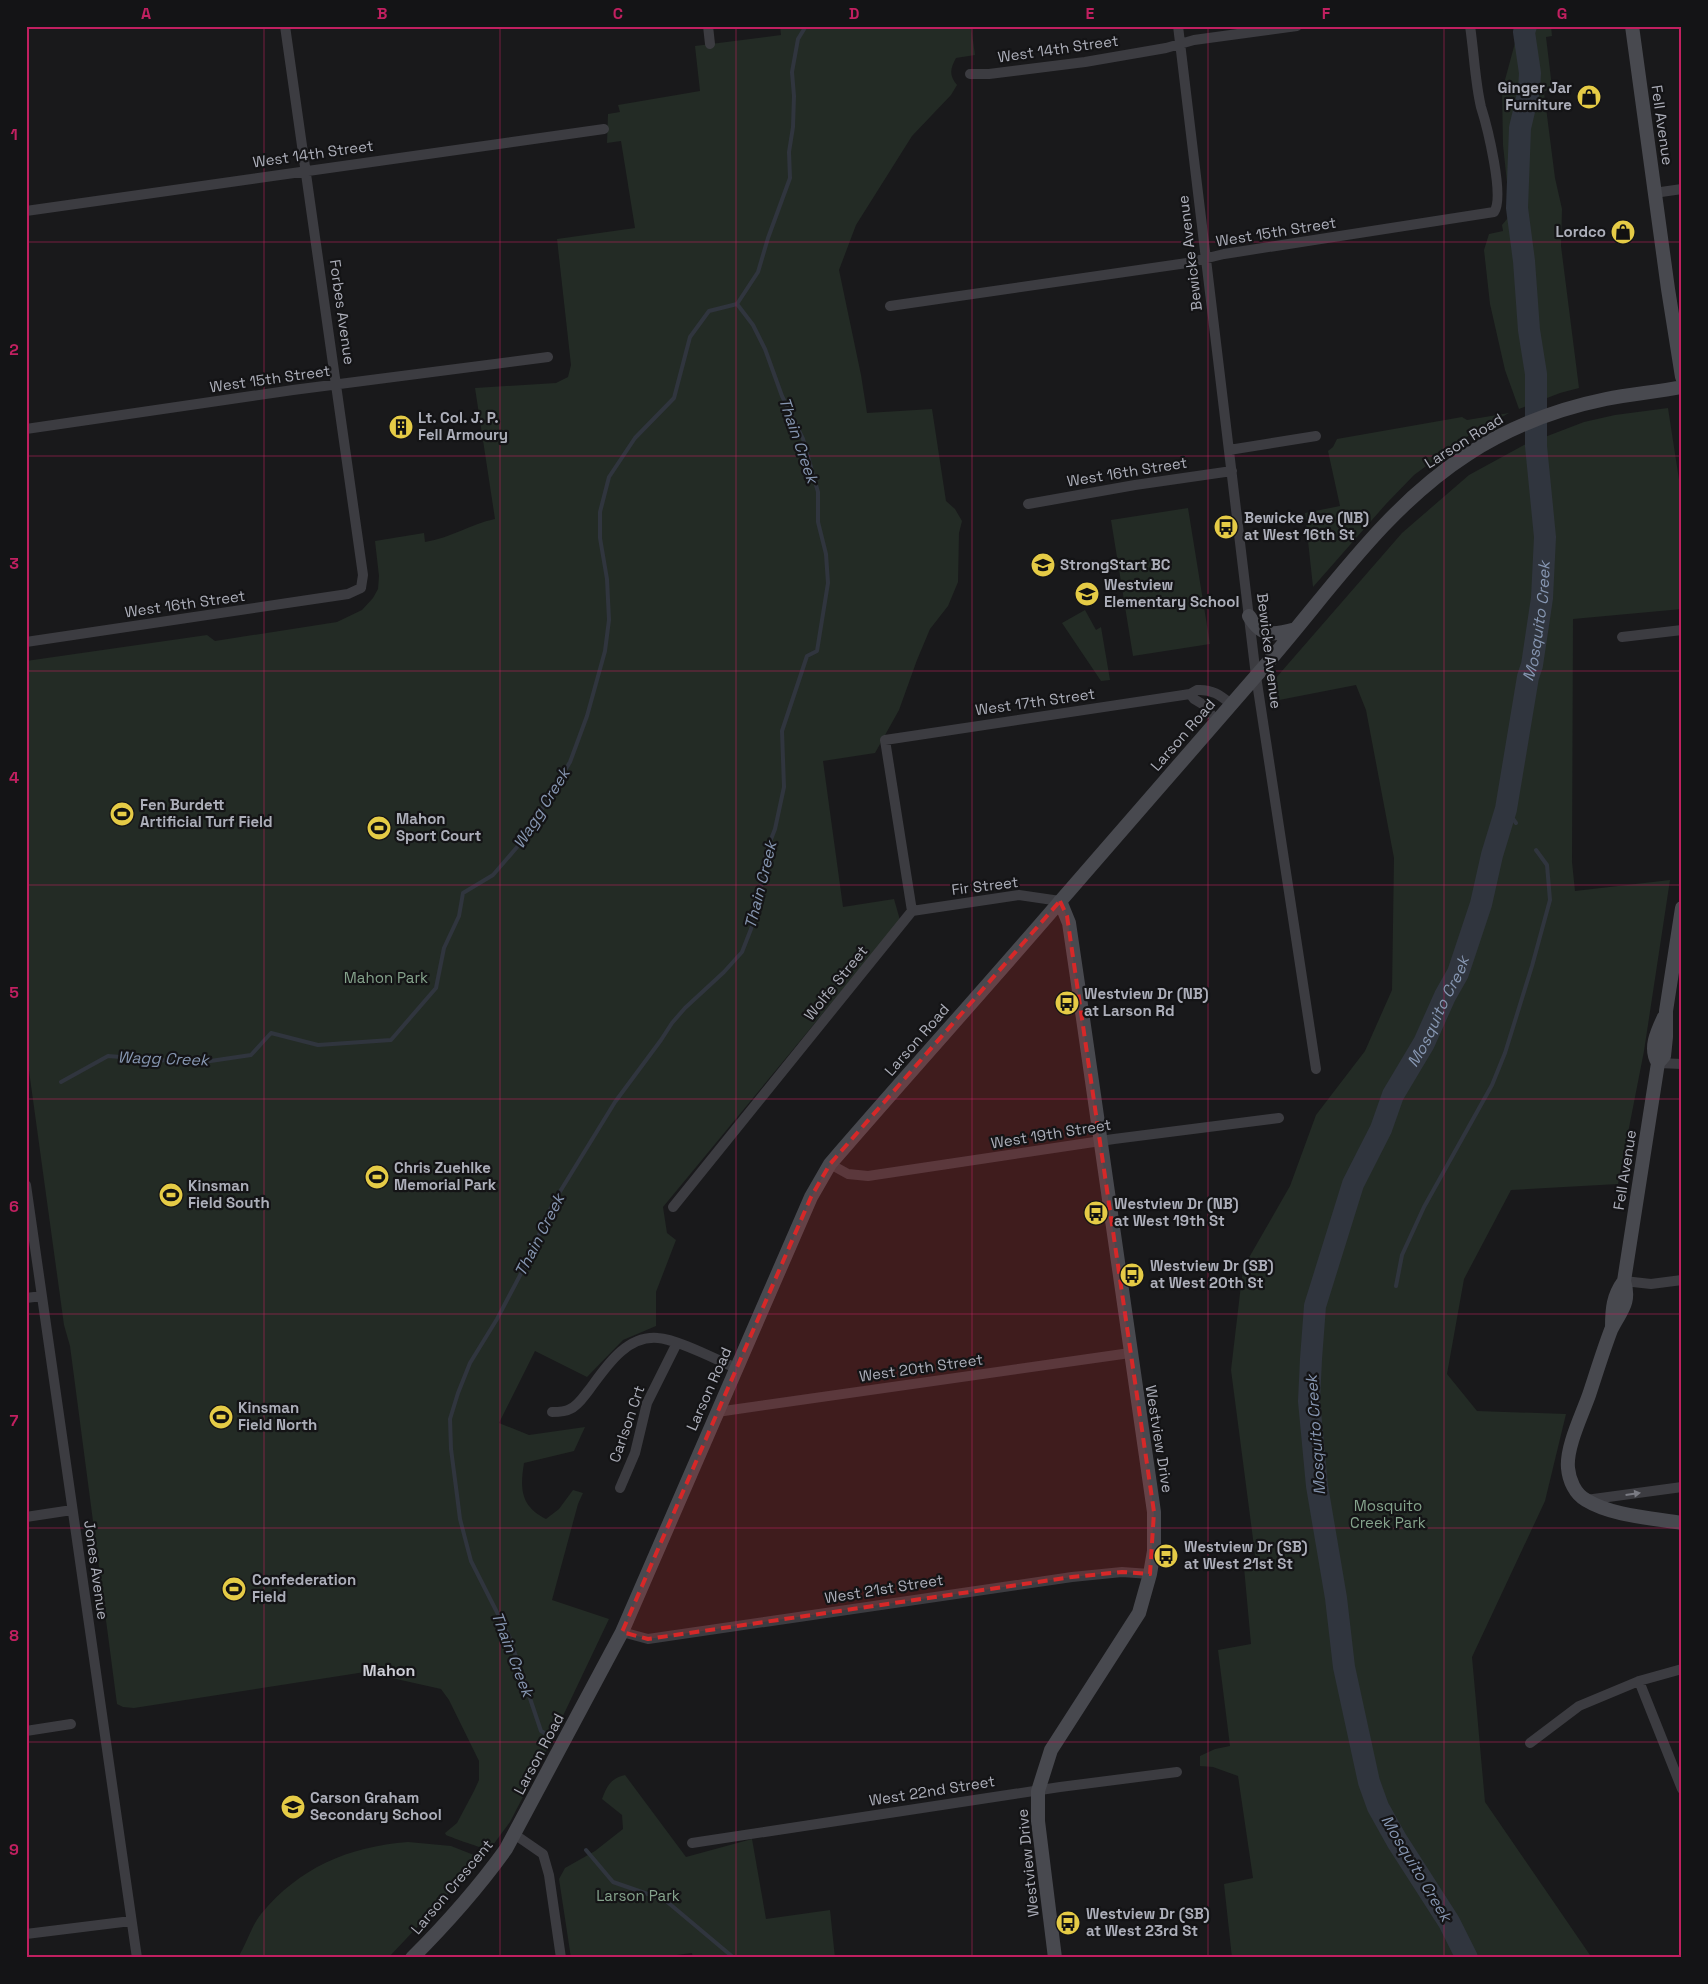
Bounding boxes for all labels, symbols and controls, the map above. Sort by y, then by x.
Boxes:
text: A [141,3,151,24]
text: B [377,3,387,24]
text: C [613,3,623,24]
text: D [849,3,859,24]
text: E [1086,3,1095,24]
text: F [1322,3,1331,24]
text: G [1557,3,1567,24]
street label: West 14th Street [996,31,1120,66]
place label: Ginger Jar Furniture [1498,78,1572,114]
shop icon: Ginger Jar Furniture [1576,84,1602,110]
street label: Fell Avenue [1647,84,1678,166]
text: 1 [10,124,18,145]
street label: West 14th Street [251,136,375,171]
street label: Bewicke Avenue [1173,194,1206,312]
street label: West 15th Street [1215,213,1337,250]
shop icon: Lordco [1610,219,1636,245]
place label: Lordco [1555,222,1606,241]
street label: Forbes Avenue [326,258,359,366]
text: 2 [9,339,19,360]
street label: West 15th Street [209,361,331,396]
water label: Thain Creek [774,394,824,488]
place label: Lt. Col. J. P. Fell Armoury [418,408,508,444]
street label: Larson Road [1421,409,1507,472]
building icon: Lt. Col. J. P. Fell Armoury [388,414,414,440]
street label: West 16th Street [1065,453,1189,490]
place label: Bewicke Ave (NB) at West 16th St [1244,508,1369,544]
bus stop icon: Bewicke Ave (NB) at West 16th St [1213,514,1239,540]
school or university icon: StrongStart BC [1030,552,1056,578]
text: 3 [9,553,19,574]
place label: StrongStart BC [1060,555,1171,574]
water label: Mosquito Creek [1517,558,1555,684]
place label: Westview Elementary School [1104,575,1239,611]
school or university icon: Westview Elementary School [1074,581,1100,607]
street label: West 16th Street [123,586,247,621]
street label: Bewicke Avenue [1253,592,1286,710]
street label: West 17th Street [974,684,1096,719]
street label: Larson Road [1146,695,1219,775]
water label: Wagg Creek [508,762,576,852]
text: 4 [9,767,19,788]
place label: Fen Burdett Artificial Turf Field [140,795,273,831]
sports icon: Fen Burdett Artificial Turf Field [109,801,135,827]
place label: Mahon Sport Court [396,809,481,845]
sports icon: Mahon Sport Court [366,815,392,841]
water label: Thain Creek [739,837,782,931]
street label: Fir Street [950,872,1020,899]
street label: Wolfe Street [800,941,872,1024]
water label: Mosquito Creek [1402,951,1475,1071]
park label: Mahon Park [344,968,428,987]
text: 5 [9,982,19,1003]
place label: Westview Dr (NB) at Larson Rd [1084,984,1209,1020]
bus stop icon: Westview Dr (NB) at Larson Rd [1054,990,1080,1016]
street label: Larson Road [880,1000,953,1080]
water label: Wagg Creek [117,1046,211,1071]
street label: West 19th Street [989,1115,1113,1152]
street label: Fell Avenue [1609,1128,1640,1211]
place label: Chris Zuehlke Memorial Park [394,1158,497,1194]
sports icon: Chris Zuehlke Memorial Park [364,1164,390,1190]
place label: Kinsman Field South [188,1176,270,1212]
sports icon: Kinsman Field South [158,1182,184,1208]
water label: Thain Creek [510,1188,570,1280]
place label: Westview Dr (NB) at West 19th St [1114,1194,1239,1230]
text: 6 [9,1196,19,1217]
bus stop icon: Westview Dr (NB) at West 19th St [1083,1200,1109,1226]
place label: Westview Dr (SB) at West 20th St [1150,1256,1274,1292]
bus stop icon: Westview Dr (SB) at West 20th St [1119,1262,1145,1288]
street label: Larson Road [682,1344,735,1433]
street label: West 20th Street [858,1349,984,1386]
water label: Mosquito Creek [1301,1372,1330,1496]
street label: Carlson Crt [605,1383,649,1465]
street label: Westview Drive [1142,1384,1177,1494]
place label: Kinsman Field North [238,1398,317,1434]
sports icon: Kinsman Field North [208,1404,234,1430]
text: 7 [10,1410,19,1431]
one-way arrow [1626,1489,1642,1497]
park label: Mosquito Creek Park [1350,1496,1426,1532]
street label: Jones Avenue [80,1519,113,1621]
place label: Westview Dr (SB) at West 21st St [1184,1537,1308,1573]
bus stop icon: Westview Dr (SB) at West 21st St [1153,1543,1179,1569]
place label: Confederation Field [252,1570,356,1606]
street label: West 21st Street [823,1570,945,1607]
sports icon: Confederation Field [221,1576,247,1602]
water label: Thain Creek [487,1608,539,1702]
text: 8 [9,1625,19,1646]
district label: Mahon [363,1660,415,1681]
street label: Larson Road [509,1710,568,1798]
street label: West 22nd Street [868,1771,996,1810]
place label: Carson Graham Secondary School [310,1788,442,1824]
school or university icon: Carson Graham Secondary School [280,1794,306,1820]
street label: Westview Drive [1012,1808,1043,1918]
water label: Mosquito Creek [1376,1811,1458,1927]
street label: Larson Crescent [406,1835,497,1938]
text: 9 [9,1839,19,1860]
park label: Larson Park [596,1886,680,1905]
place label: Westview Dr (SB) at West 23rd St [1086,1904,1210,1940]
bus stop icon: Westview Dr (SB) at West 23rd St [1055,1910,1081,1936]

